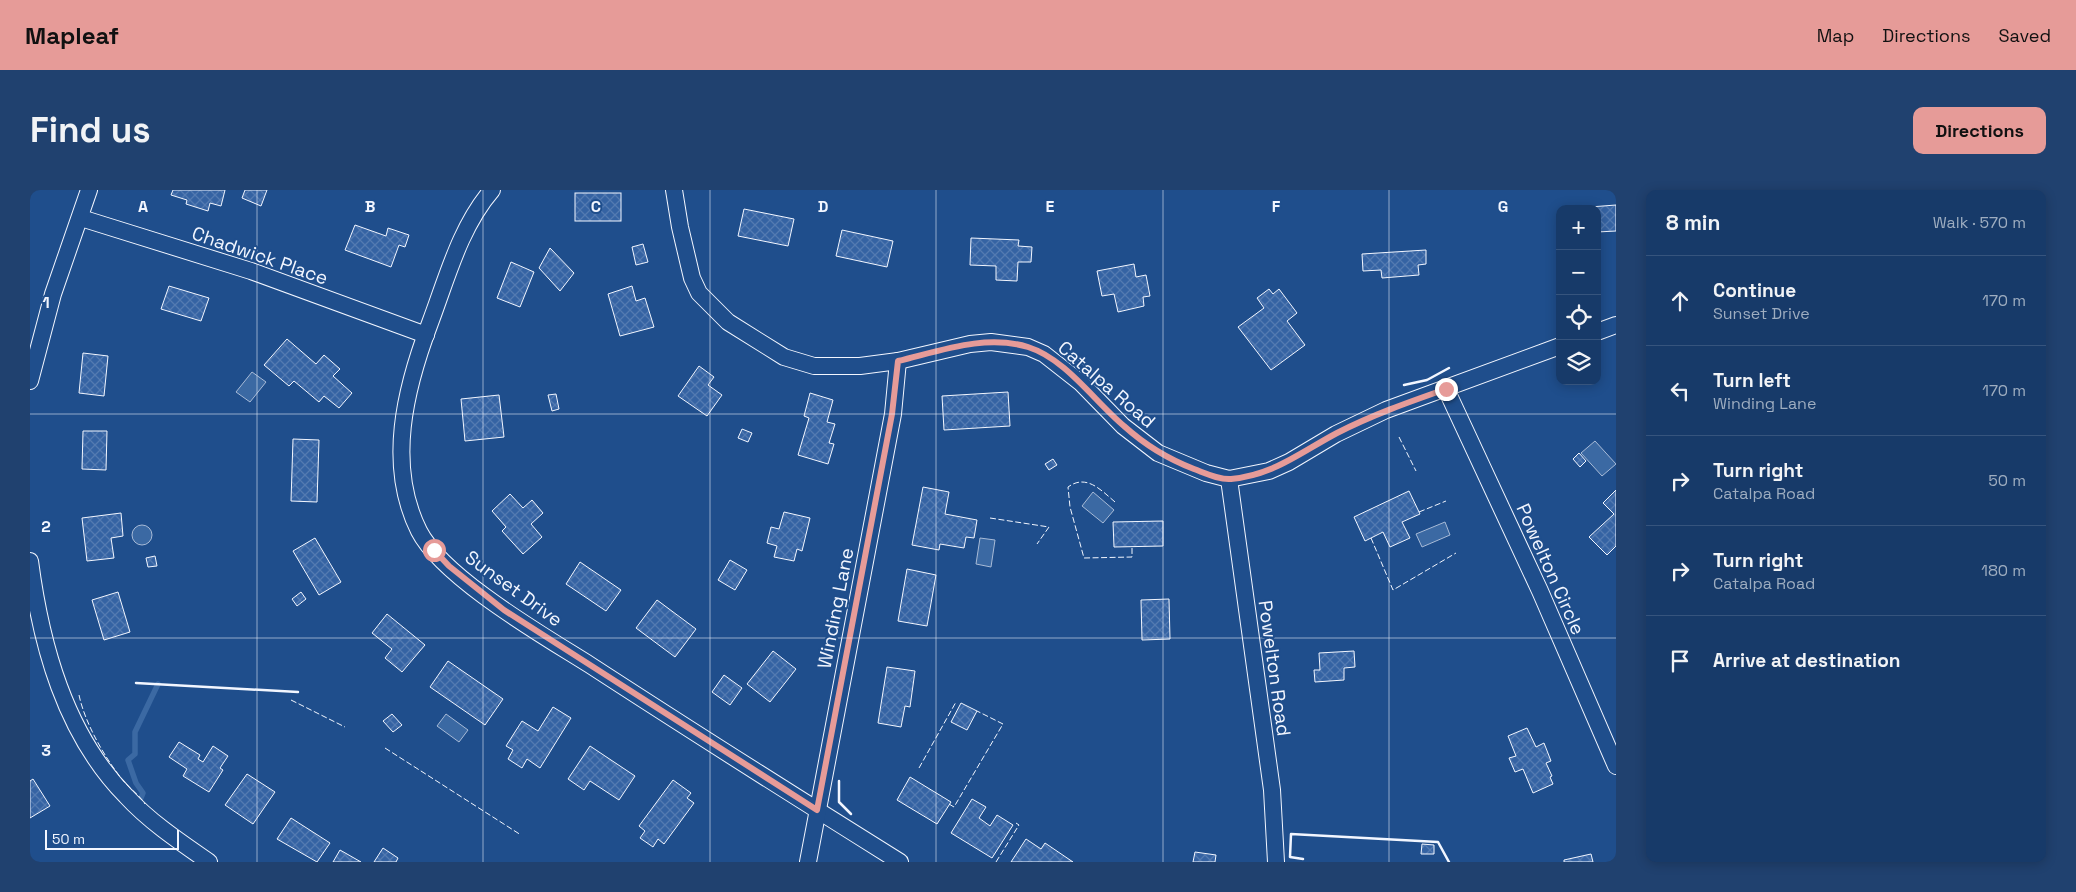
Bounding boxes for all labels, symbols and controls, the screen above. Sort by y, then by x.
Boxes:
text: Mapleaf [25,20,119,51]
text: Map [1817,24,1854,47]
text: Directions [1882,24,1971,47]
text: Saved [1999,24,2051,47]
button: Directions [1913,107,2046,154]
text: Find us [30,108,151,152]
text: A [138,196,148,217]
text: B [365,196,375,217]
text: C [591,196,601,217]
text: D [818,196,828,217]
text: E [1046,196,1055,217]
text: F [1272,196,1281,217]
text: G [1498,196,1508,217]
map controls [1556,205,1601,385]
button: + [1556,205,1601,250]
text: 8 min [1666,209,1720,236]
text: Walk · 570 m [1933,212,2026,233]
street label: Chadwick Place [188,220,331,290]
button: − [1556,250,1601,295]
text: Continue [1713,278,1796,303]
icon: ahead [1666,287,1694,315]
text: 170 m [1982,290,2026,311]
text: 1 [42,292,50,313]
button: locate [1556,295,1601,340]
text: Sunset Drive [1713,303,1810,324]
street label: Catalpa Road [1053,335,1161,434]
button: layers [1556,340,1601,385]
text: Turn left [1713,368,1791,393]
icon: left [1666,377,1694,405]
route end [1435,378,1458,401]
text: 170 m [1982,380,2026,401]
text: Winding Lane [1713,393,1816,414]
text: Turn right [1713,458,1803,483]
icon: right [1666,467,1694,495]
text: 50 m [1988,470,2026,491]
text: Catalpa Road [1713,483,1815,504]
street label: Powelton Circle [1510,500,1591,639]
text: 2 [41,516,51,537]
route start [423,539,446,562]
street label: Sunset Drive [460,545,568,632]
street label: Winding Lane [812,545,859,671]
text: Turn right [1713,548,1803,573]
icon: right [1666,557,1694,585]
text: 180 m [1981,560,2026,581]
text: Catalpa Road [1713,573,1815,594]
street label: Powelton Road [1253,599,1296,738]
icon: arrive [1666,647,1694,675]
text: Arrive at destination [1713,648,1901,673]
text: 3 [41,740,51,761]
scale bar [45,827,179,850]
text: 50 m [52,830,85,848]

